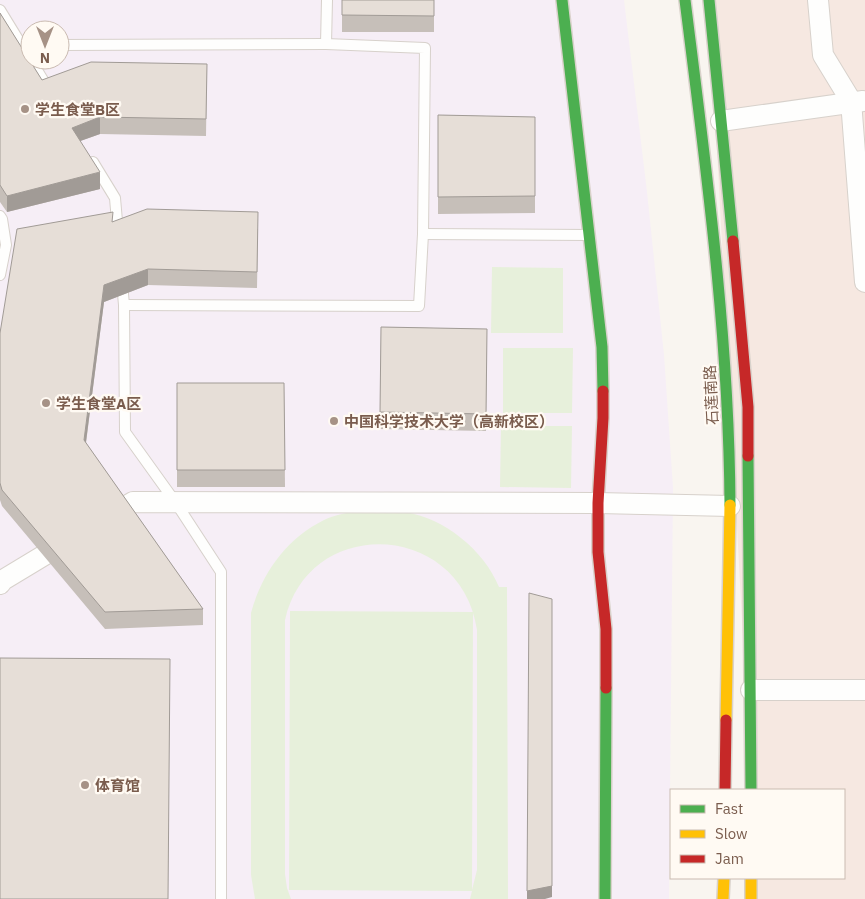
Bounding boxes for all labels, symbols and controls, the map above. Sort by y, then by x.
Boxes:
north arrow [20,20,70,70]
text: N [40,49,50,67]
place label: 学生食堂B区 [35,100,120,119]
marker: 学生食堂B区 [19,103,31,115]
street label: 石莲南路 [700,365,722,425]
place label: 学生食堂A区 [56,394,141,413]
marker: 学生食堂A区 [40,397,52,409]
place label: 中国科学技术大学（高新校区） [344,412,554,431]
marker: 中国科学技术大学（高新校区） [328,415,340,427]
place label: 体育馆 [95,776,140,795]
marker: 体育馆 [79,779,91,791]
legend [670,789,845,879]
text: Fast [715,799,743,818]
text: Slow [715,824,748,843]
text: Jam [715,849,744,868]

